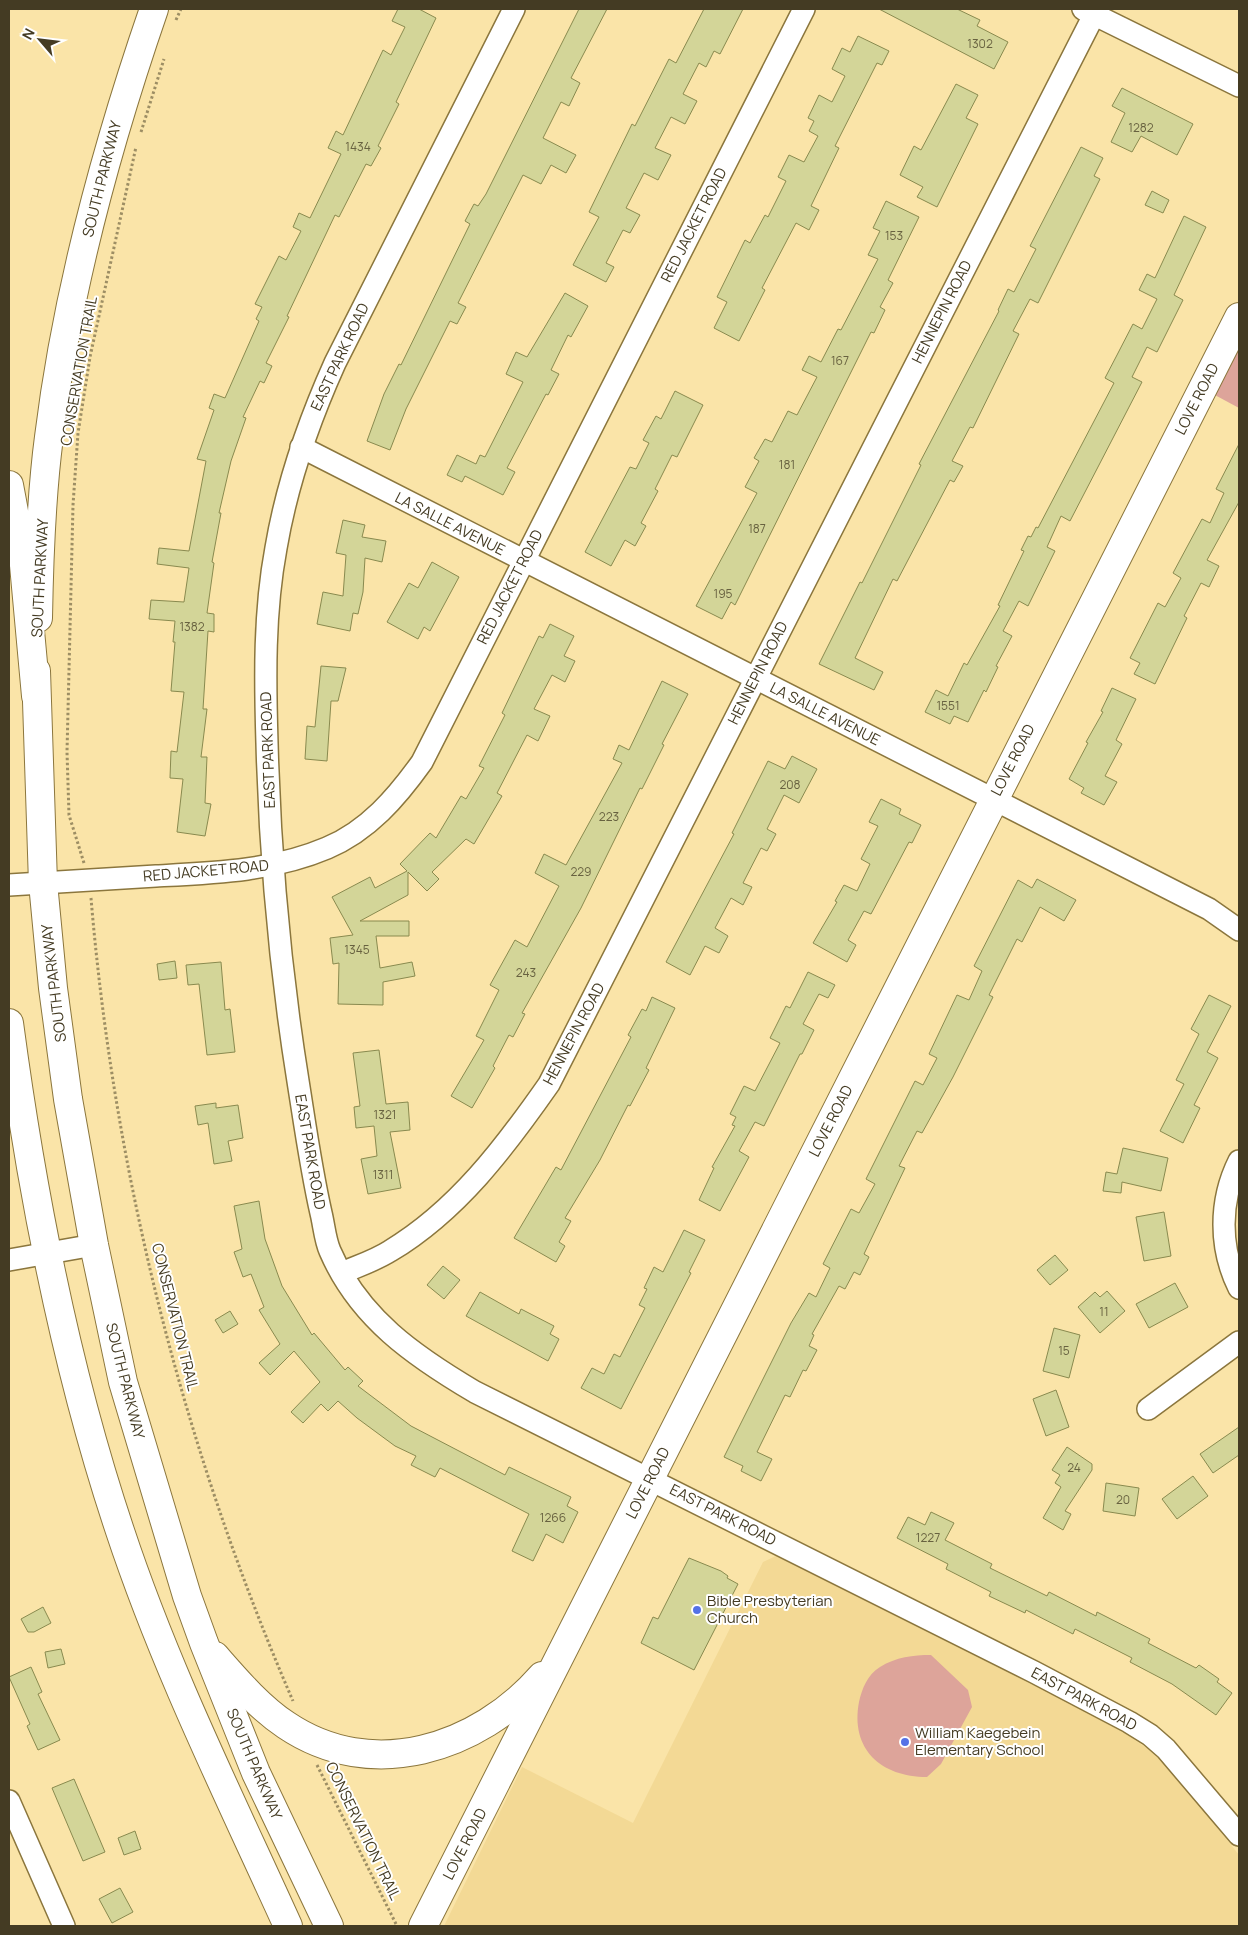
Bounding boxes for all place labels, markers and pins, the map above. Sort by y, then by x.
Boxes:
place label: Bible Presbyterian Church [707,1590,833,1628]
marker: Bible Presbyterian Church [691,1604,703,1616]
place label: William Kaegebein Elementary School [915,1722,1044,1760]
marker: William Kaegebein Elementary School [899,1736,911,1748]

